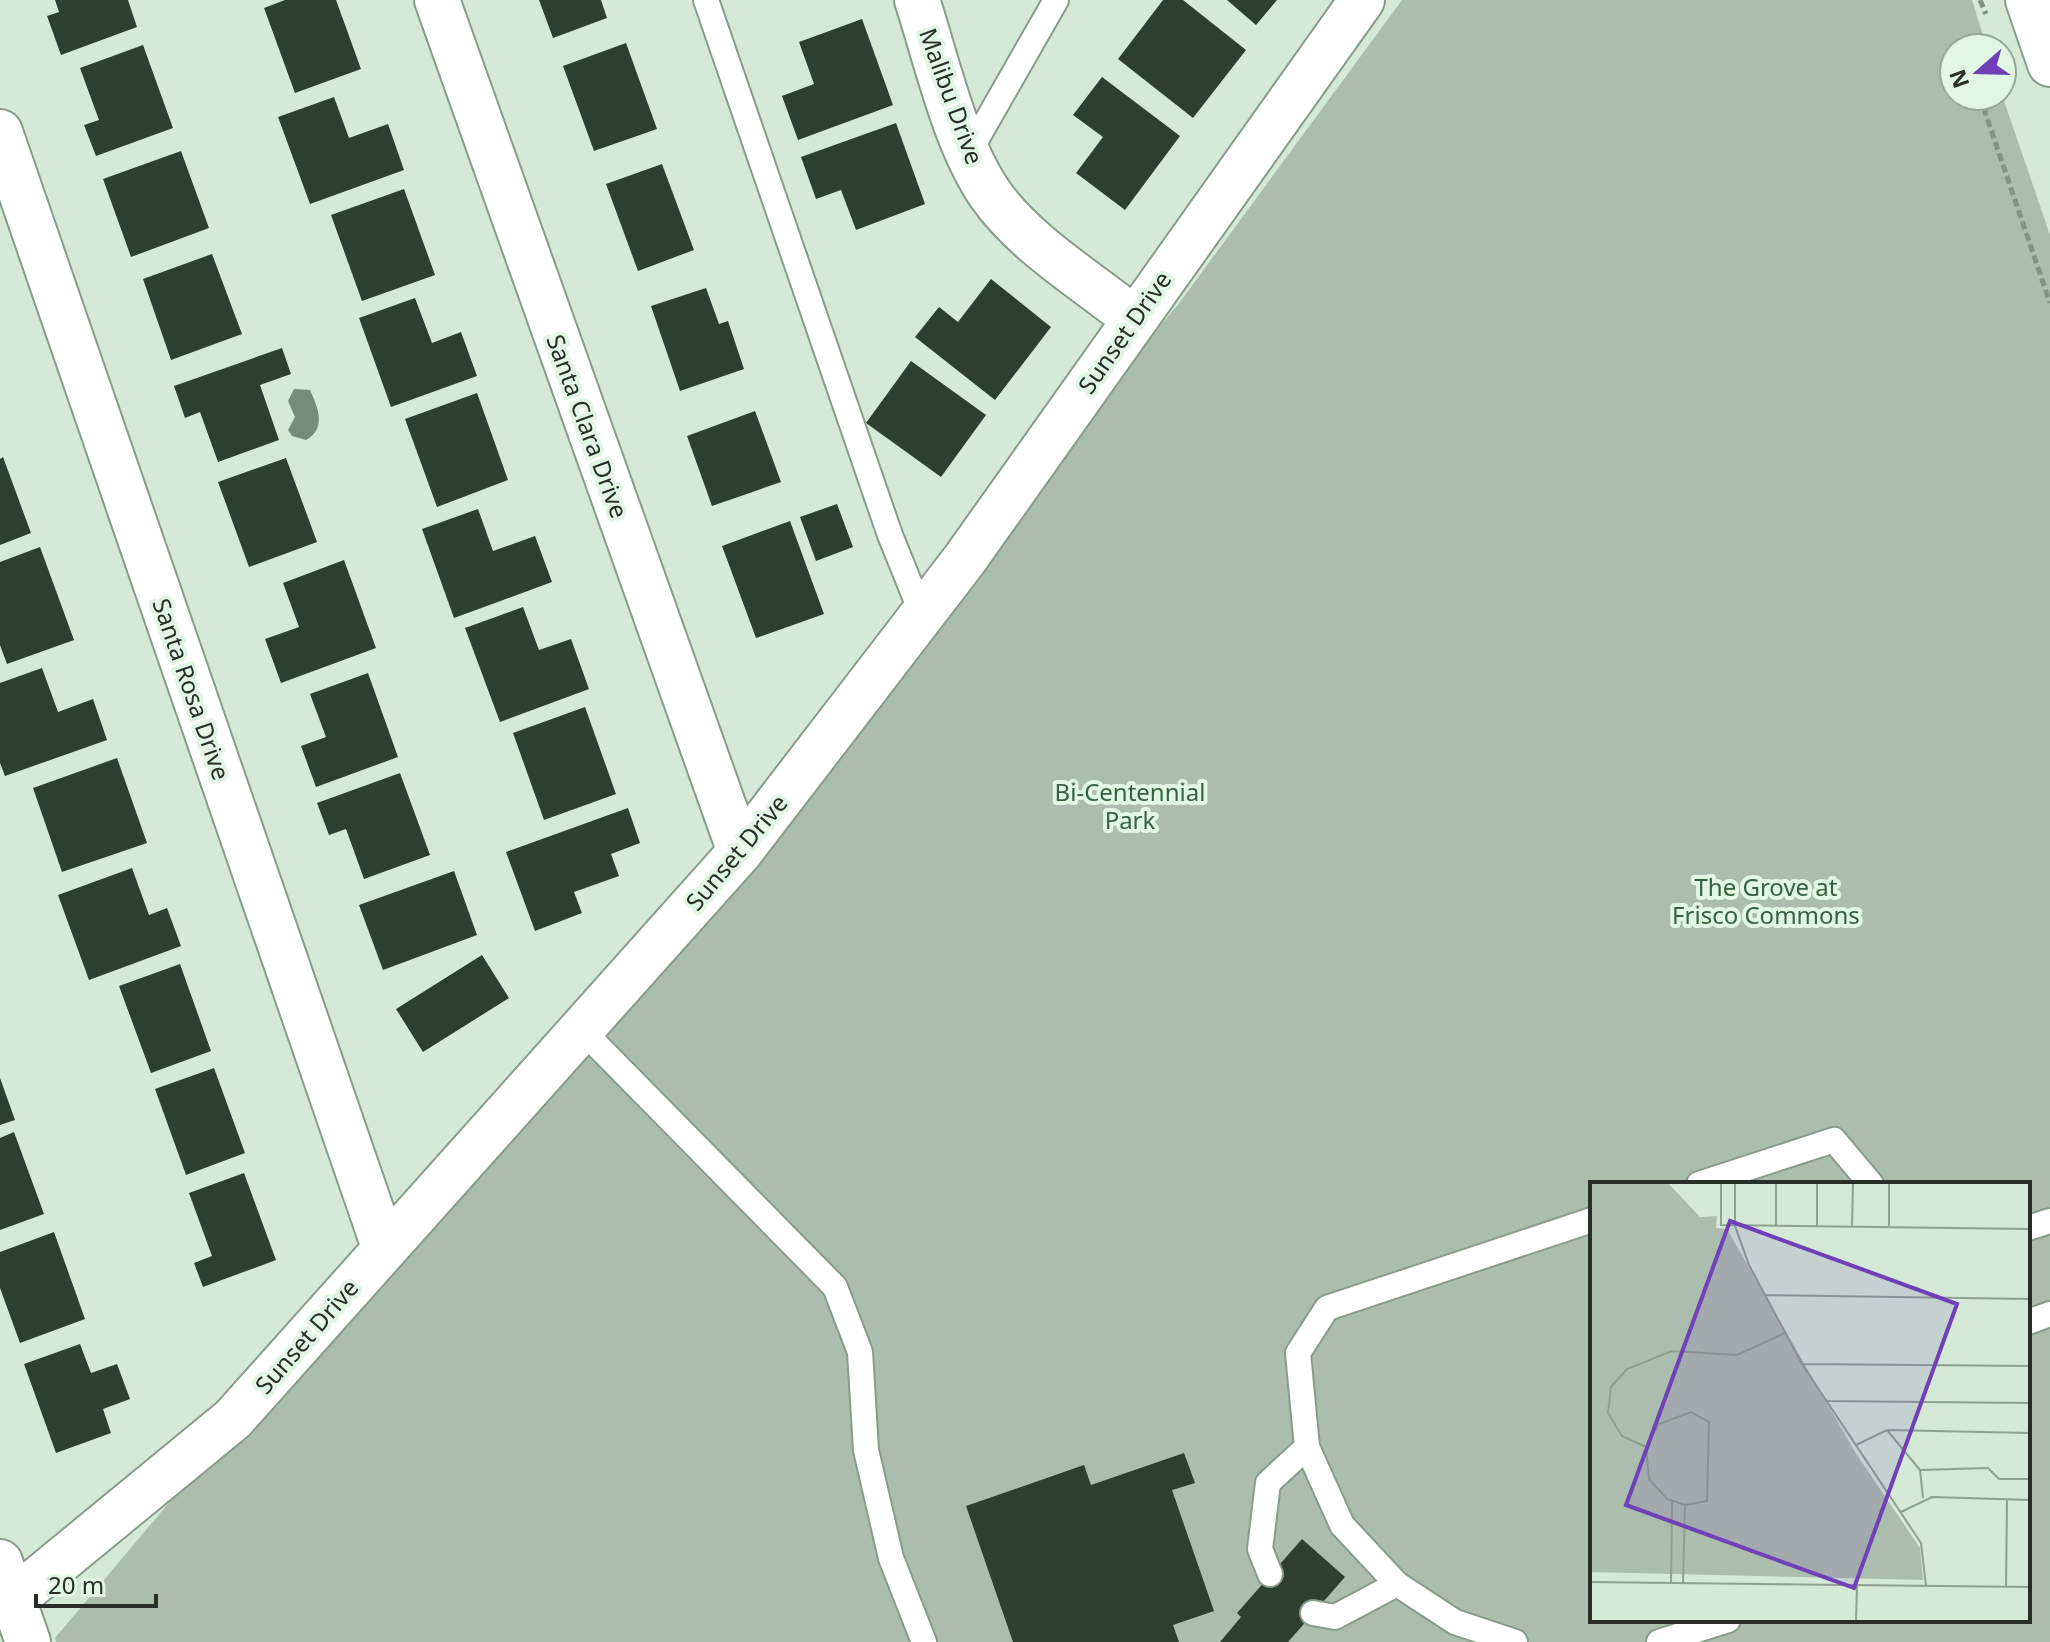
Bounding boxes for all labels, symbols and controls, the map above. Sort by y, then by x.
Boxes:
street label: Malibu Drive [912,23,992,169]
north arrow [1938,32,2018,112]
text: N [1941,66,1975,93]
street label: Sunset Drive [1070,264,1178,400]
street label: Santa Clara Drive [539,330,637,522]
street label: Santa Rosa Drive [145,594,239,784]
park label: Bi-Centennial Park [1055,775,1205,836]
street label: Sunset Drive [678,787,794,917]
park label: The Grove at Frisco Commons [1672,870,1860,931]
inset map [1590,1182,2030,1622]
street label: Sunset Drive [247,1272,365,1400]
scale bar [36,1558,156,1608]
text: 20 m [48,1568,104,1601]

